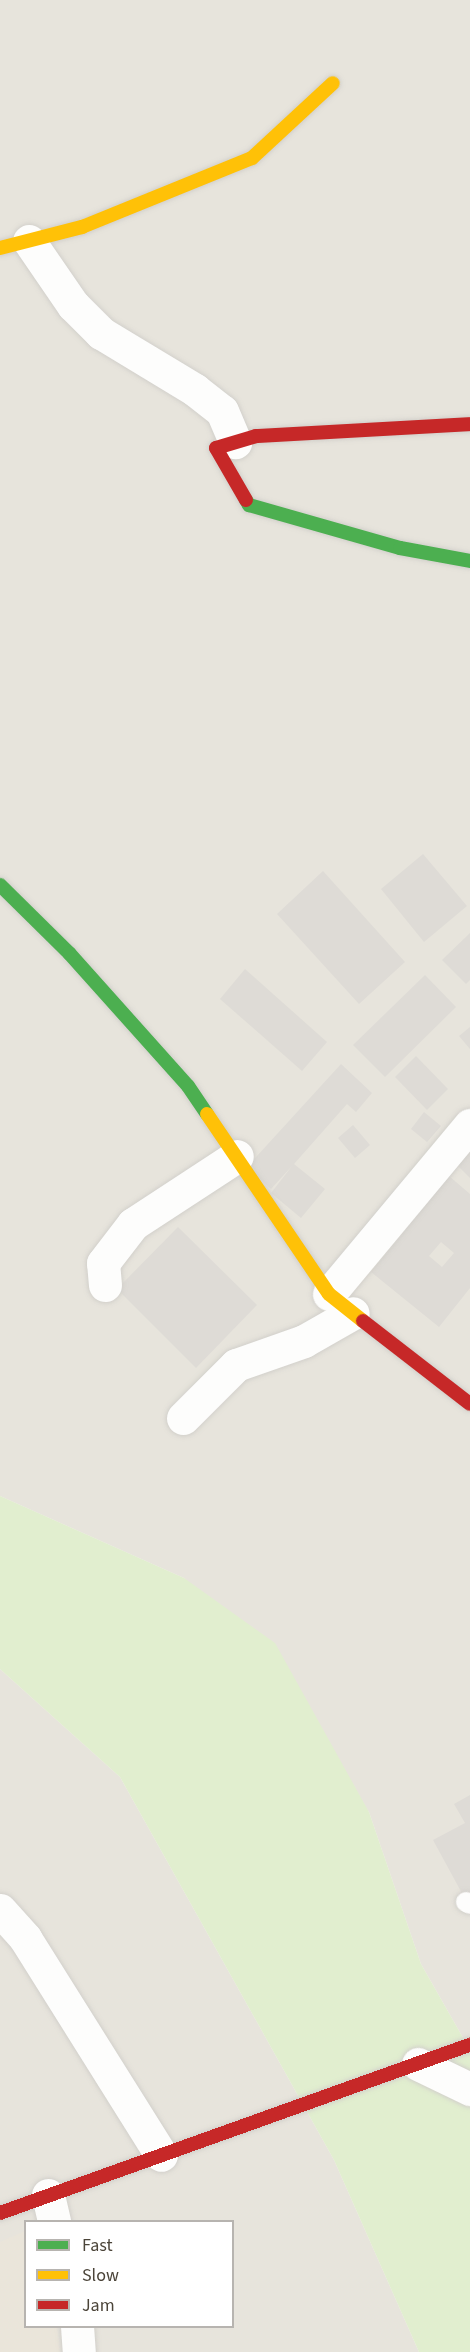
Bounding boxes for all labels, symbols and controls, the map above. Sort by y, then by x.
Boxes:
legend [24,2220,234,2328]
text: Fast [82,2233,113,2258]
text: Slow [82,2263,119,2288]
text: Jam [82,2293,115,2318]

